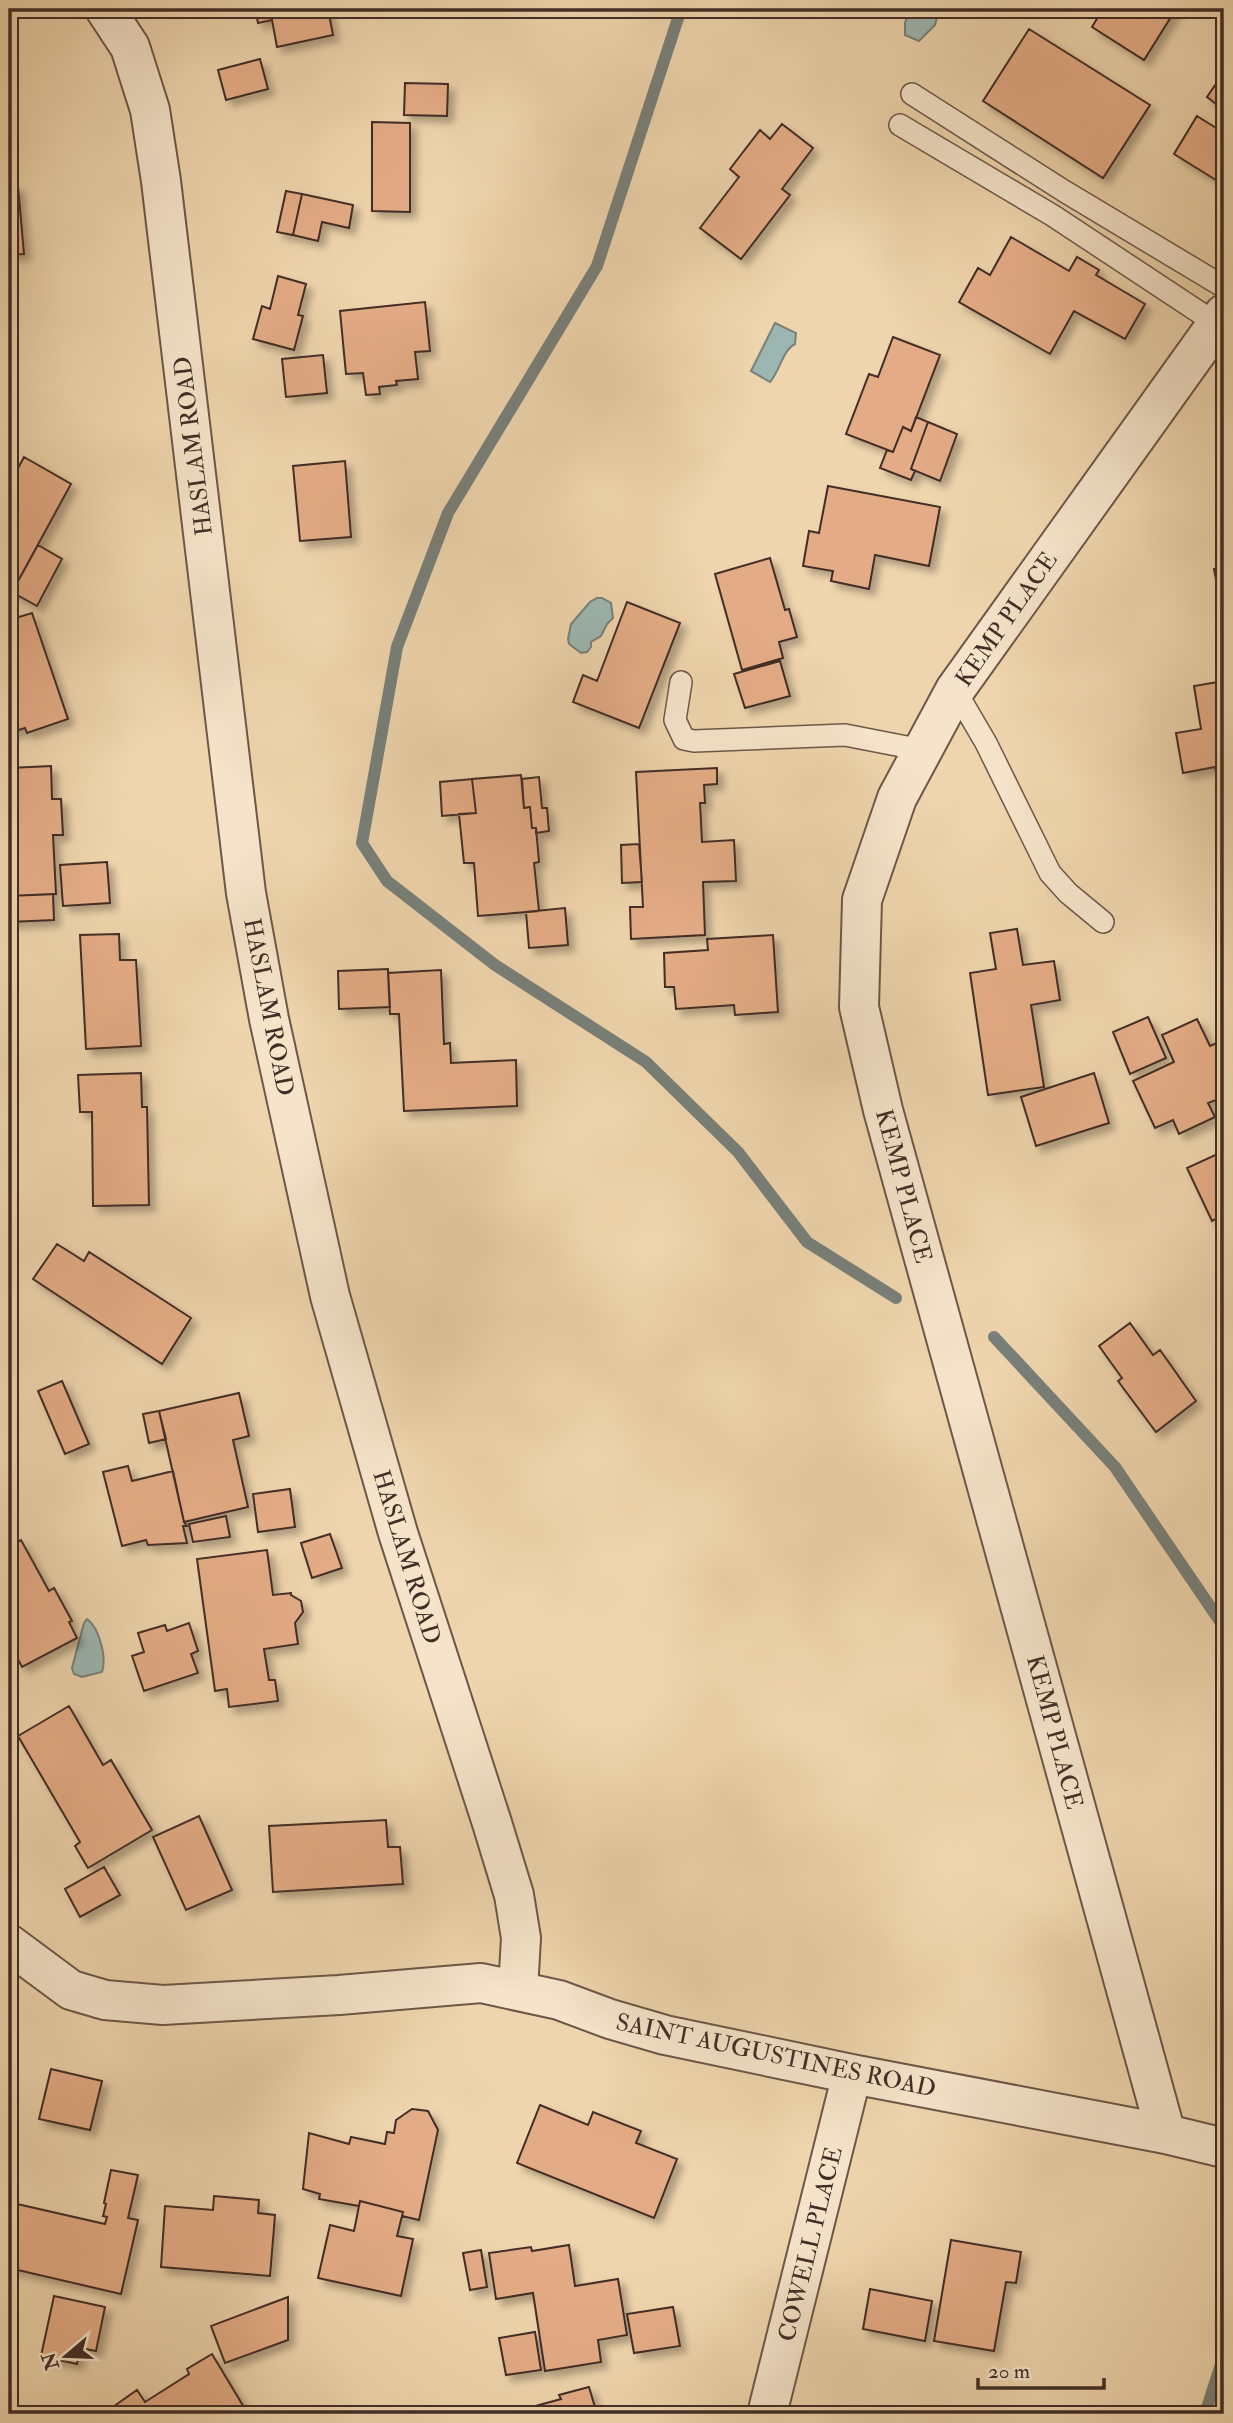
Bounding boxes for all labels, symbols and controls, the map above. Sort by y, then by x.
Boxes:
street label: HASLAM ROAD [167,355,220,537]
street label: KEMP PLACE [948,546,1064,693]
street label: HASLAM ROAD [236,916,301,1099]
street label: KEMP PLACE [868,1106,939,1266]
street label: HASLAM ROAD [365,1466,448,1648]
street label: KEMP PLACE [1019,1652,1090,1812]
street label: SAINT AUGUSTINES ROAD [613,2006,939,2105]
street label: COWELL PLACE [771,2144,850,2345]
north arrow [32,2322,102,2392]
scale bar [978,2346,1104,2390]
text: N [36,2348,65,2374]
text: 20 m [988,2358,1030,2385]

